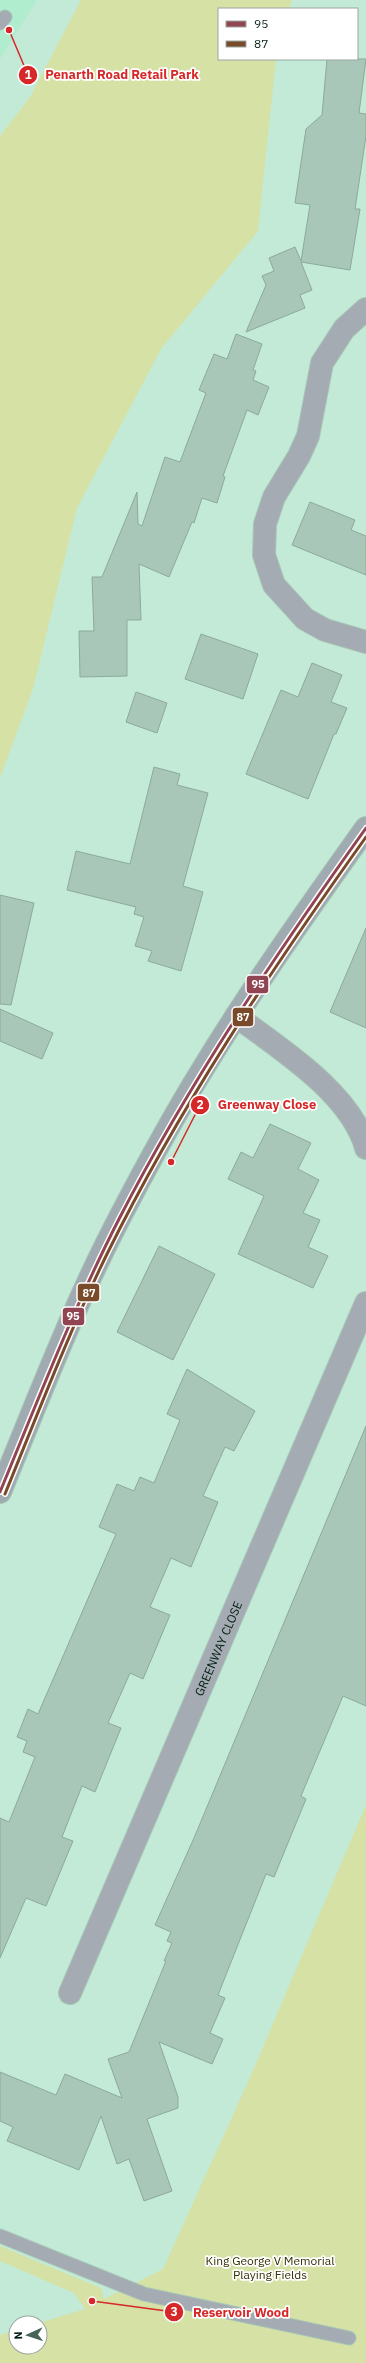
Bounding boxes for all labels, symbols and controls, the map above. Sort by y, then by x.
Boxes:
legend [218,8,358,60]
text: 95 [254,16,268,31]
text: 87 [254,36,268,51]
callout: Penarth Road Retail Park [18,62,207,87]
text: Penarth Road Retail Park [45,66,199,83]
text: 1 [24,67,32,82]
line badge: 95 [246,975,269,994]
text: 95 [251,977,265,991]
line badge: 87 [232,1007,254,1027]
text: 87 [236,1010,250,1024]
callout: Greenway Close [190,1092,324,1117]
text: Greenway Close [218,1096,316,1113]
text: 2 [196,1097,204,1112]
line badge: 87 [77,1283,100,1302]
text: 87 [82,1286,96,1300]
line badge: 95 [62,1307,85,1326]
text: 95 [66,1309,80,1323]
street label: GREENWAY CLOSE [191,1599,245,1698]
park label: King George V Memorial Playing Fields [206,2253,334,2282]
callout: Reservoir Wood [164,2300,297,2325]
text: 3 [170,2304,178,2319]
text: Reservoir Wood [193,2304,289,2321]
north arrow [8,2315,48,2355]
text: N [11,2331,25,2340]

